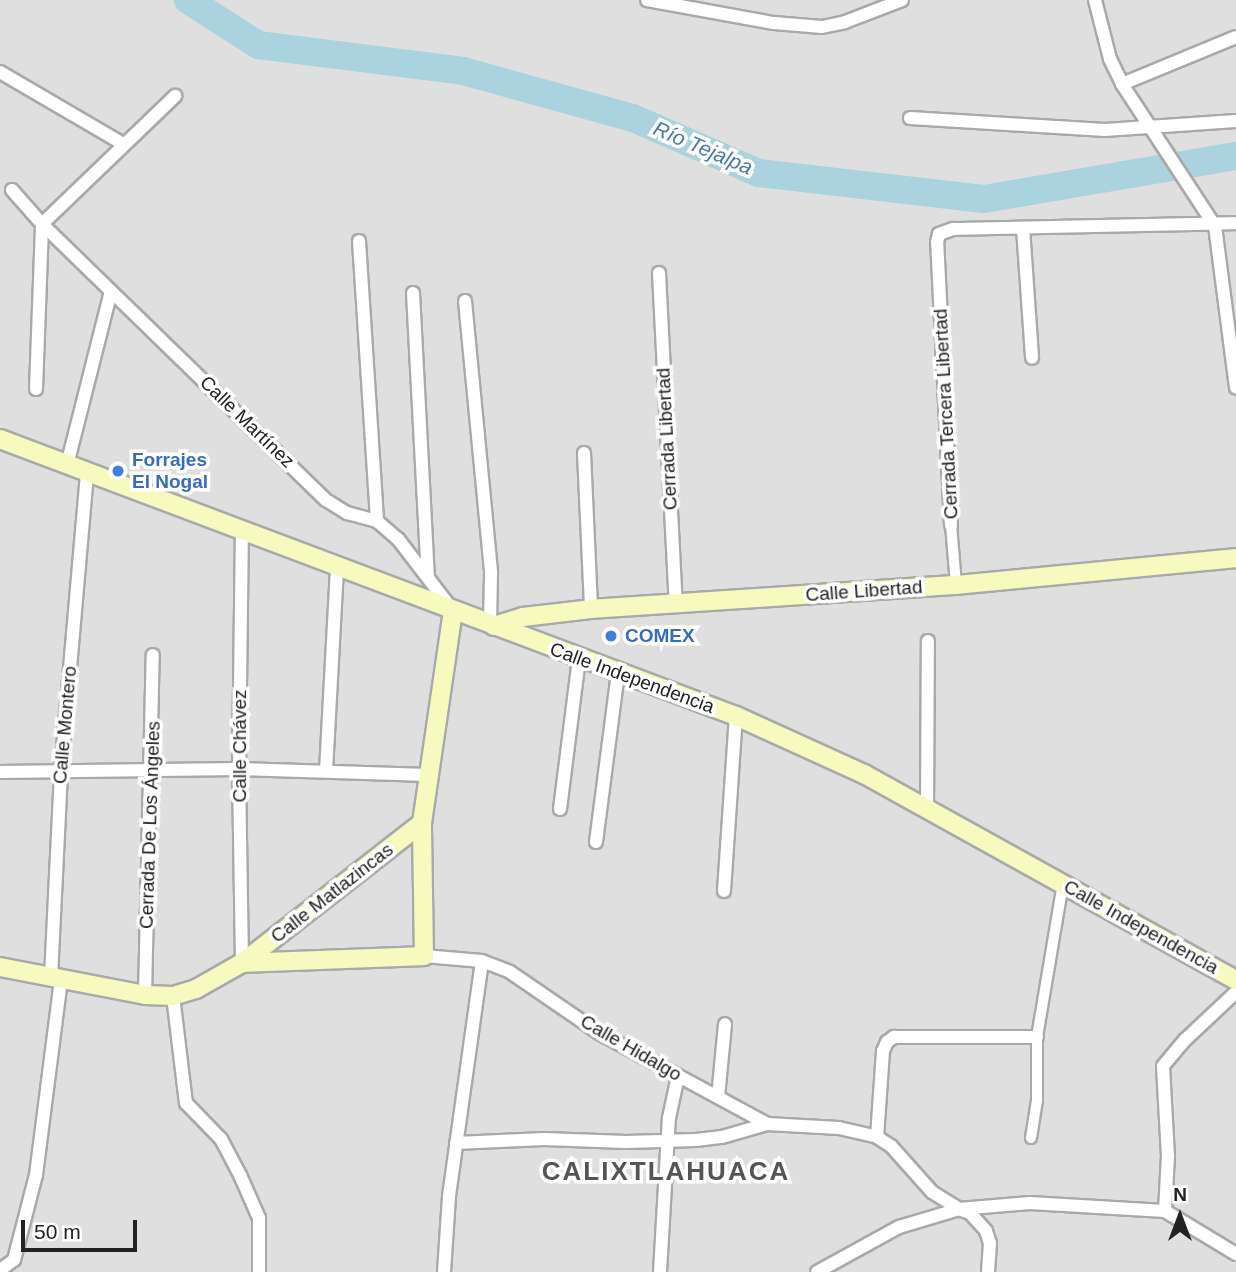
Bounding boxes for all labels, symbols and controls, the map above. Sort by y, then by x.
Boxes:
water label: Río Tejalpa [650,116,756,180]
street label: Cerrada Tercera Libertad [929,308,963,520]
street label: Cerrada Libertad [652,367,682,511]
street label: Calle Martínez [195,371,299,473]
place label: Forrajes El Nogal [132,449,208,493]
marker: Forrajes El Nogal [110,463,126,479]
street label: Calle Libertad [805,576,923,606]
place label: COMEX [625,625,695,647]
marker: COMEX [603,628,619,644]
street label: Calle Independencia [547,638,717,718]
street label: Calle Montero [48,665,82,785]
street label: Calle Chávez [229,690,251,802]
street label: Cerrada De Los Ángeles [135,721,165,929]
street label: Calle Matlazincas [266,838,398,948]
street label: Calle Independencia [1060,875,1222,979]
street label: Calle Hidalgo [576,1010,686,1086]
district label: CALIXTLAHUACA [543,1156,789,1188]
north arrow [1145,1181,1215,1251]
text: N [1173,1184,1187,1205]
scale bar [24,1206,140,1250]
text: 50 m [34,1220,81,1243]

